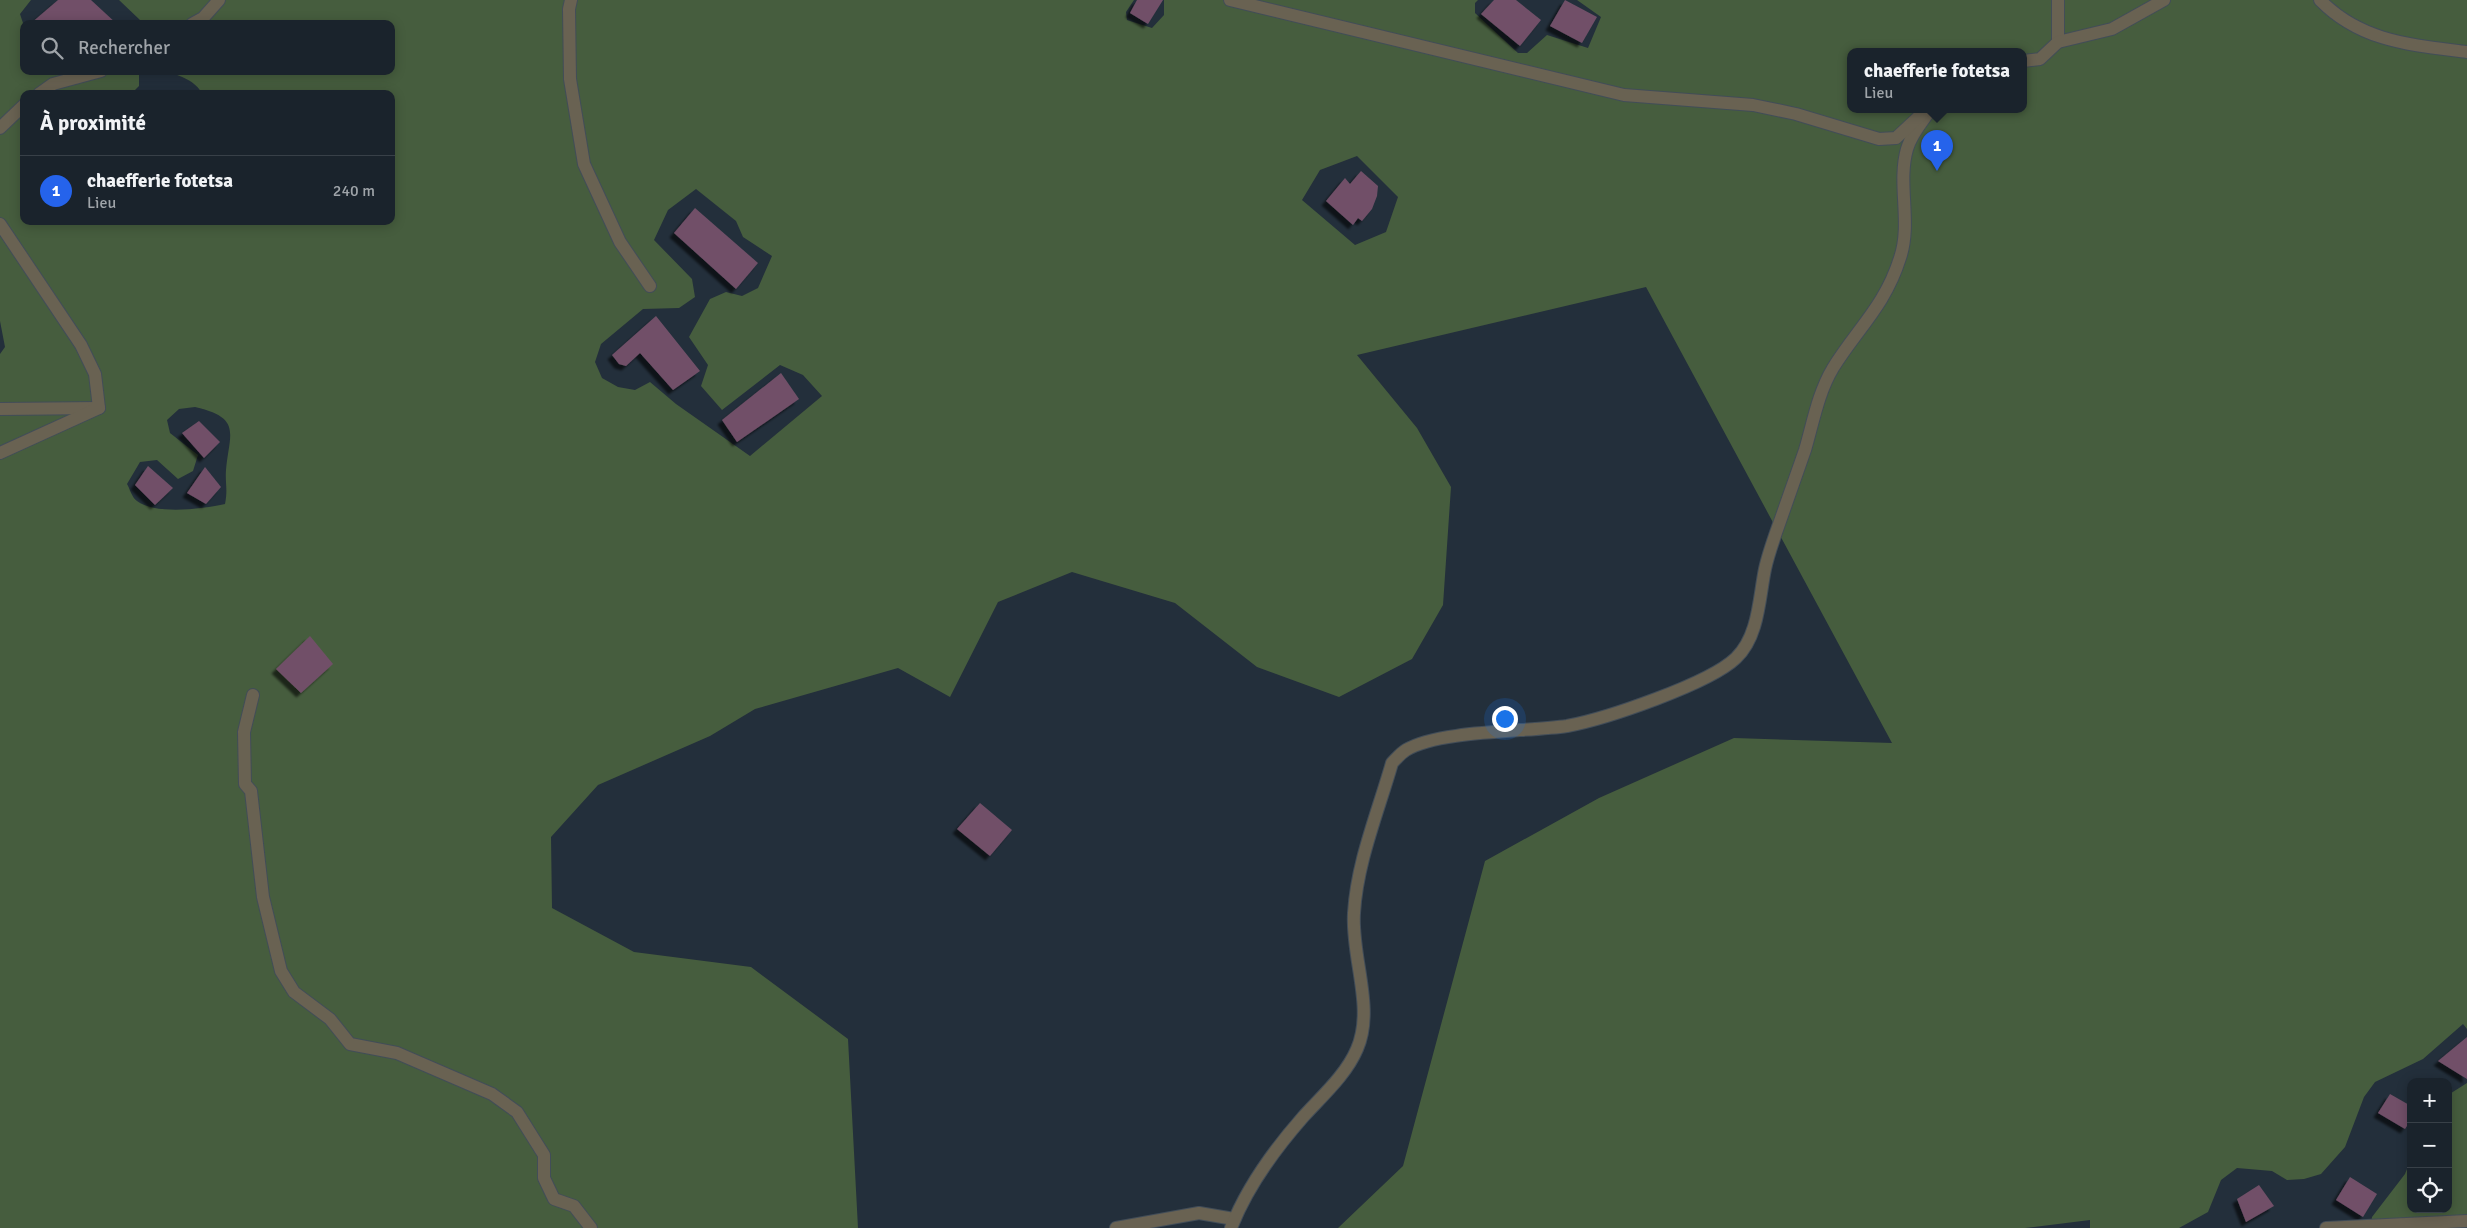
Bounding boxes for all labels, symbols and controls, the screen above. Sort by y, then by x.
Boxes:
search box [20,20,395,75]
icon: search [38,34,66,62]
text: Rechercher [78,36,170,60]
popup [1847,48,2027,113]
text: chaefferie fotetsa [1864,59,2010,83]
text: Lieu [1864,83,1893,103]
text: À proximité [40,110,146,136]
pin: 1 [1921,130,1953,171]
text: chaefferie fotetsa [87,169,233,193]
text: 1 [52,181,60,201]
text: 240 m [333,181,375,201]
text: Lieu [87,193,116,213]
your location [1492,706,1518,732]
map controls [2407,1078,2452,1213]
button: + [2407,1078,2452,1123]
button: − [2407,1123,2452,1168]
button: locate [2407,1168,2452,1213]

